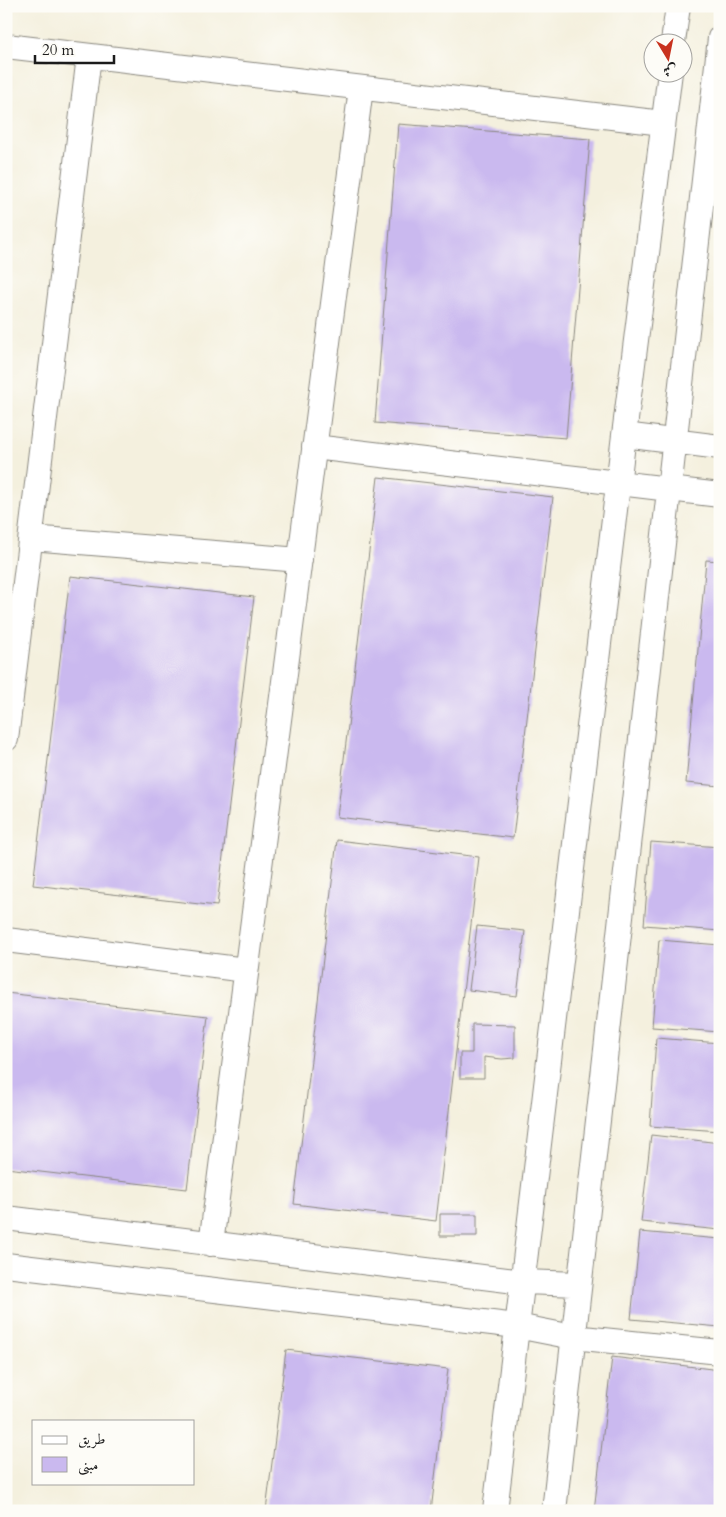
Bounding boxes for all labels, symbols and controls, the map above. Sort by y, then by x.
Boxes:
scale bar [35,32,114,64]
north arrow [644,32,694,82]
text: 20 m [42,40,74,60]
text: ش [662,60,679,81]
legend [32,1420,195,1484]
text: طريق [78,1429,105,1449]
text: مبنى [78,1455,98,1476]

